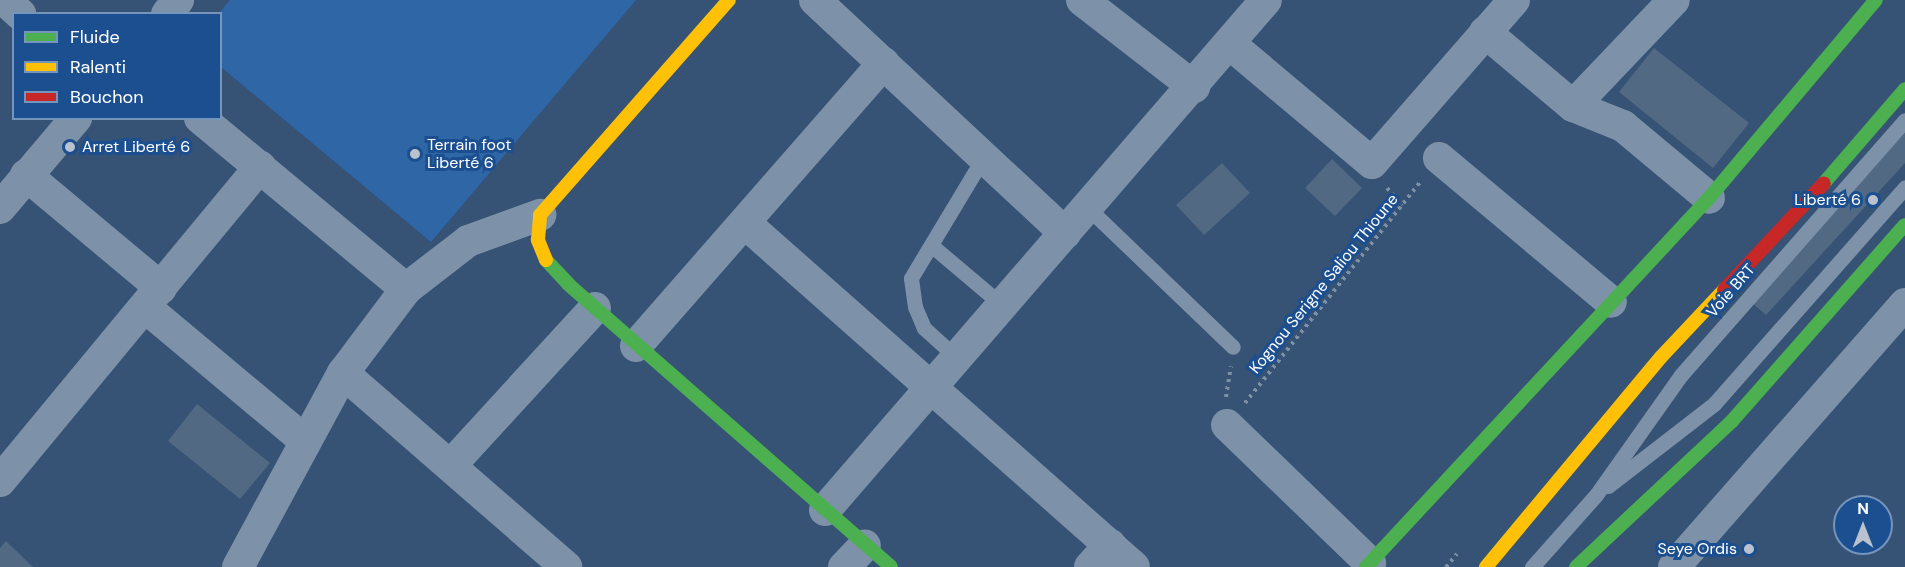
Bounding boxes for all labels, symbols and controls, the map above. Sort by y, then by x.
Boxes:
legend [12,12,222,120]
text: Fluide [70,25,120,49]
text: Ralenti [70,55,126,79]
text: Bouchon [70,85,144,109]
place label: Terrain foot Liberté 6 [427,135,511,173]
place label: Arret Liberté 6 [82,137,190,157]
marker: Arret Liberté 6 [63,140,77,154]
marker: Terrain foot Liberté 6 [408,147,422,161]
street label: Kognou Serigne Saliou Thioune [1245,190,1403,378]
place label: Liberté 6 [1794,190,1861,210]
marker: Liberté 6 [1866,193,1880,207]
street label: Voie BRT [1703,260,1759,322]
north arrow [1833,495,1893,555]
text: N [1857,498,1869,519]
place label: Seye Ordis [1658,539,1737,559]
marker: Seye Ordis [1742,542,1756,556]

